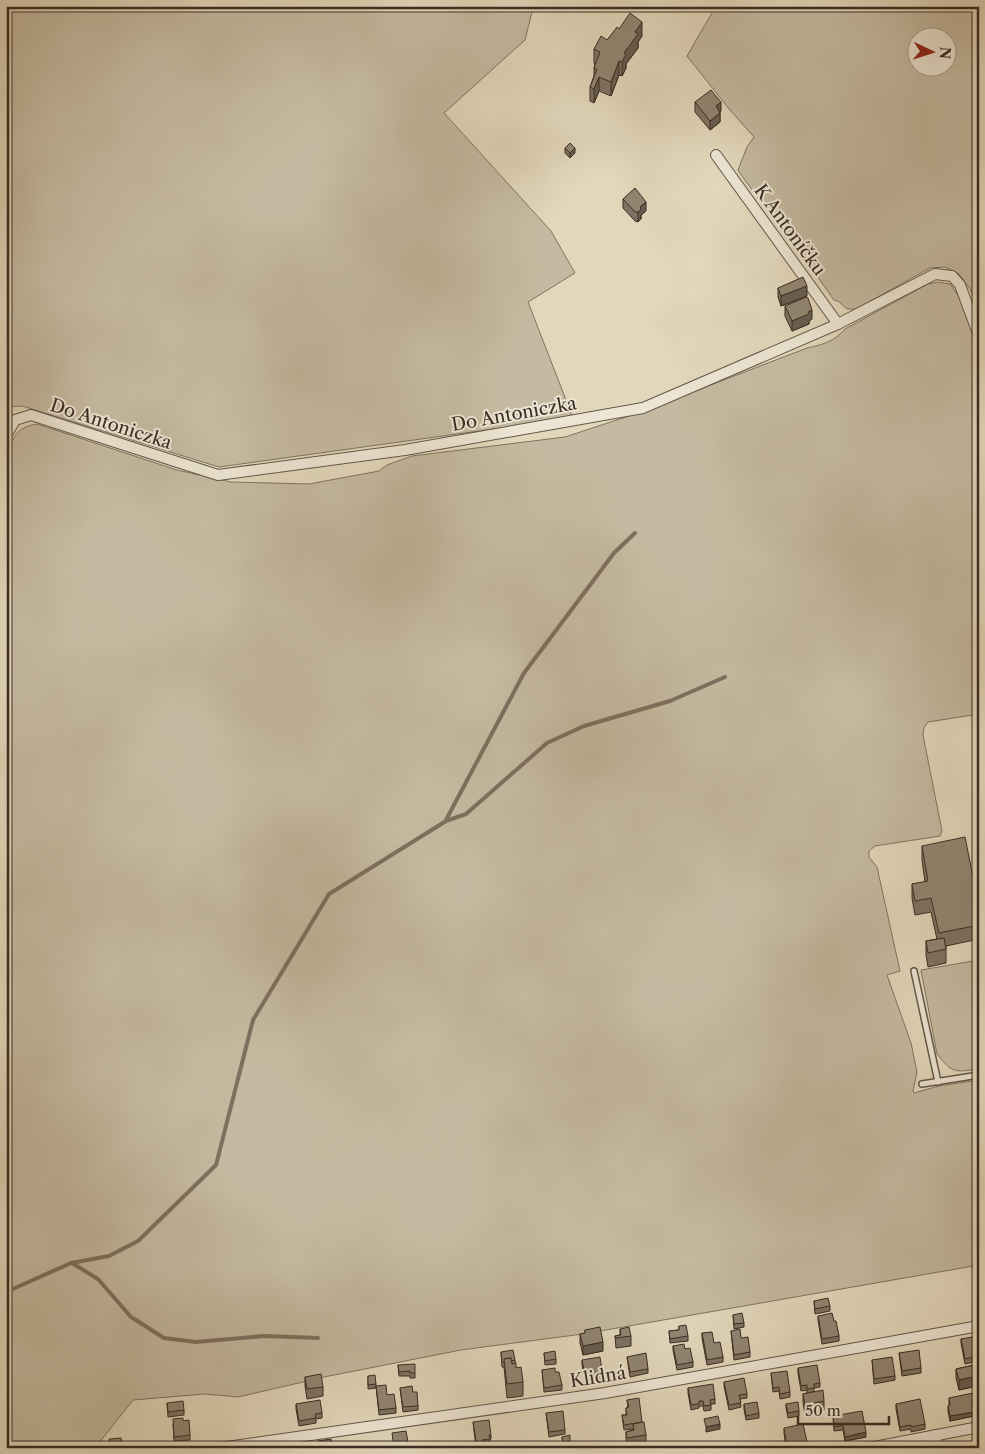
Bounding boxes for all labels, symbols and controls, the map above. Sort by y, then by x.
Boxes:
north arrow [908,28,958,78]
text: N [936,46,954,60]
street label: K Antoníčku [750,180,830,280]
street label: Do Antoniczka [450,392,579,436]
street label: Do Antoniczka [47,394,175,454]
street label: Klidná [568,1362,628,1392]
scale bar [798,1394,889,1426]
text: 50 m [805,1401,841,1420]

